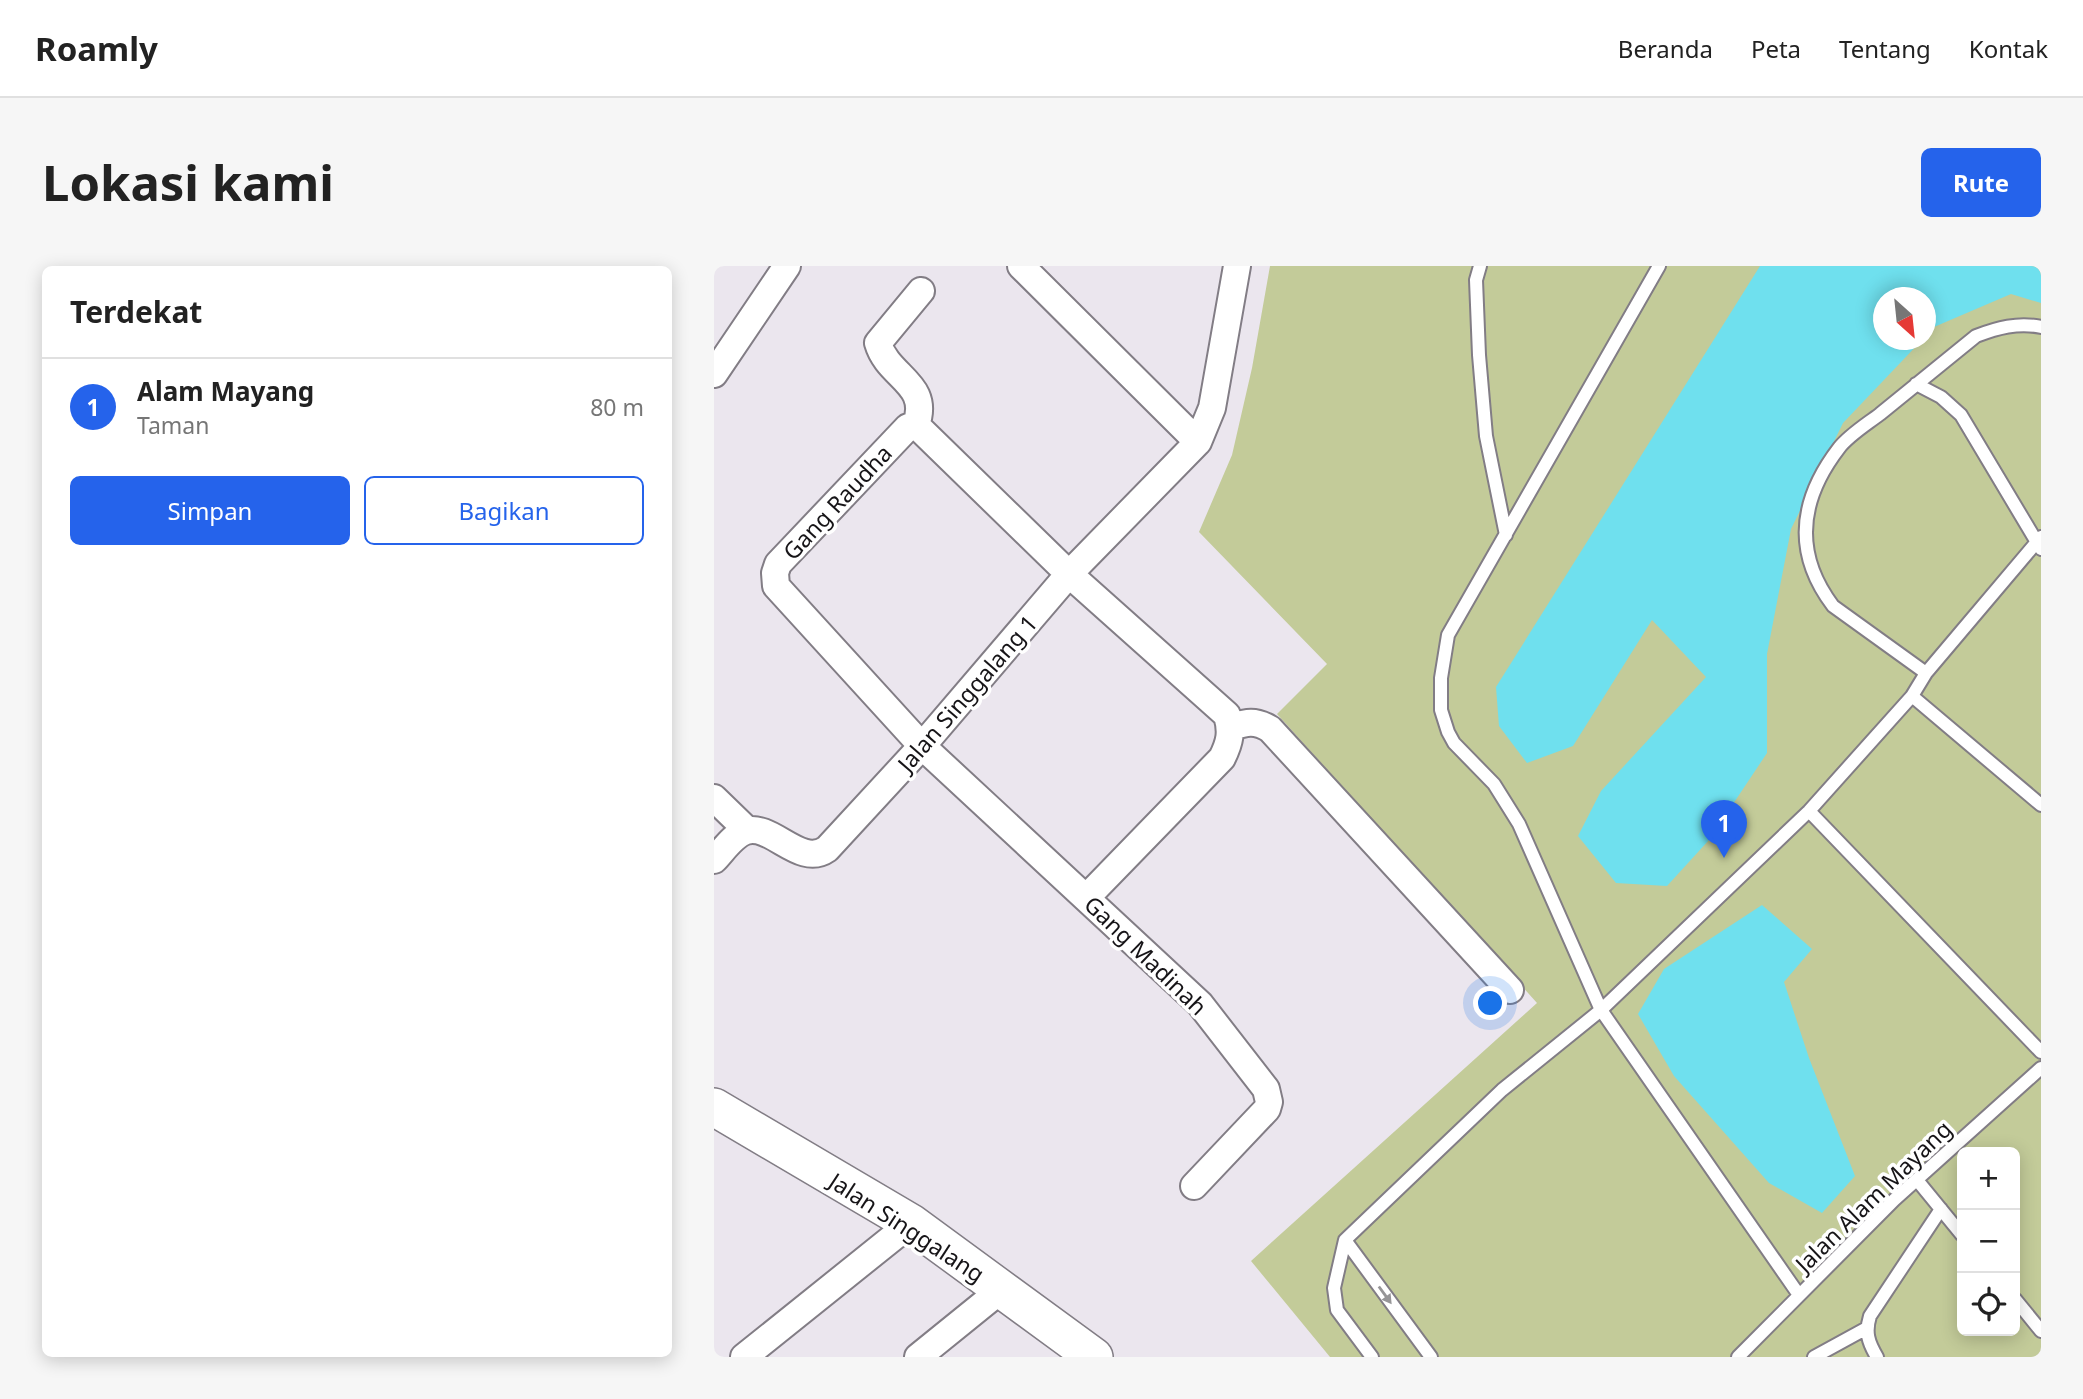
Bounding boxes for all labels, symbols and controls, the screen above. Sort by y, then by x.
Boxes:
text: Roamly [35,26,158,71]
text: Beranda [1618,32,1713,65]
text: Peta [1751,32,1801,65]
text: Tentang [1839,32,1931,65]
text: Kontak [1969,32,2048,65]
button: Rute [1921,148,2041,217]
text: Lokasi kami [42,149,334,215]
north arrow [1873,287,1936,350]
text: Terdekat [70,291,202,332]
text: Alam Mayang [137,373,314,409]
text: 1 [86,391,100,423]
text: 80 m [590,391,644,423]
text: Taman [137,409,209,441]
street label: Gang Raudha [775,437,899,567]
button: Simpan [70,476,350,545]
button: Bagikan [364,476,644,545]
street label: Jalan Singgalang 1 [888,608,1044,780]
pin: 1 [1701,800,1747,858]
street label: Gang Madinah [1078,888,1214,1022]
your location [1473,986,1507,1020]
street label: Jalan Alam Mayang [1786,1113,1958,1280]
map controls [1957,1147,2020,1336]
button: + [1957,1147,2020,1210]
street label: Jalan Singgalang [821,1164,991,1289]
button: − [1957,1210,2020,1273]
button: locate [1957,1273,2020,1336]
one-way arrow [1378,1286,1392,1304]

